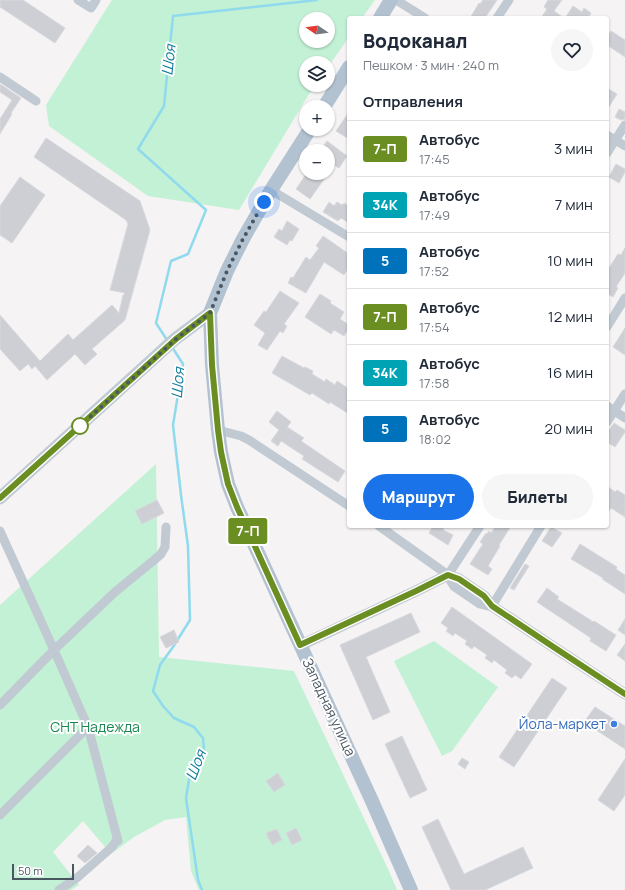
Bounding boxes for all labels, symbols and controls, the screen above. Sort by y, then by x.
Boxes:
north arrow [299,12,335,48]
map controls [299,12,335,180]
text: Водоканал [363,28,468,54]
button: heart [551,29,593,71]
water label: Шоя [156,42,181,76]
button: layers [299,56,335,92]
text: Пешком · 3 мин · 240 m [363,56,499,74]
text: Отправления [363,91,463,112]
button: + [299,100,335,136]
text: Автобус [419,129,480,150]
text: 3 мин [554,138,593,159]
text: 7-П [373,139,397,158]
button: − [299,144,335,180]
text: 17:45 [419,150,450,168]
text: Автобус [419,185,480,206]
your location [254,192,274,212]
text: 7 мин [555,194,593,215]
text: 34К [372,195,398,214]
text: 17:49 [419,206,450,224]
text: Автобус [419,241,480,262]
text: 10 мин [547,250,593,271]
text: 5 [381,251,389,270]
text: 17:52 [419,262,449,280]
text: Автобус [419,297,480,318]
text: 12 мин [548,306,593,327]
text: 7-П [373,307,397,326]
text: 17:54 [419,318,450,336]
text: Автобус [419,353,480,374]
text: 16 мин [547,362,593,383]
text: 34К [372,363,398,382]
water label: Шоя [166,365,189,399]
text: 17:58 [419,374,450,392]
text: Автобус [419,409,480,430]
unlabelled marker [71,417,89,435]
text: 20 мин [545,418,593,439]
text: 5 [381,419,389,438]
text: 18:02 [419,430,451,448]
button: Маршрут [363,474,474,520]
button: Билеты [482,474,593,520]
line badge: 7-П [225,518,271,544]
text: 7-П [236,521,260,540]
street label: Западная улица [298,655,361,759]
place label: Йола-маркет [519,714,606,733]
park label: СНТ Надежда [50,717,140,736]
marker: Йола-маркет [609,719,619,729]
water label: Шоя [180,745,211,783]
scale bar [12,862,74,881]
text: 50 m [18,863,43,878]

